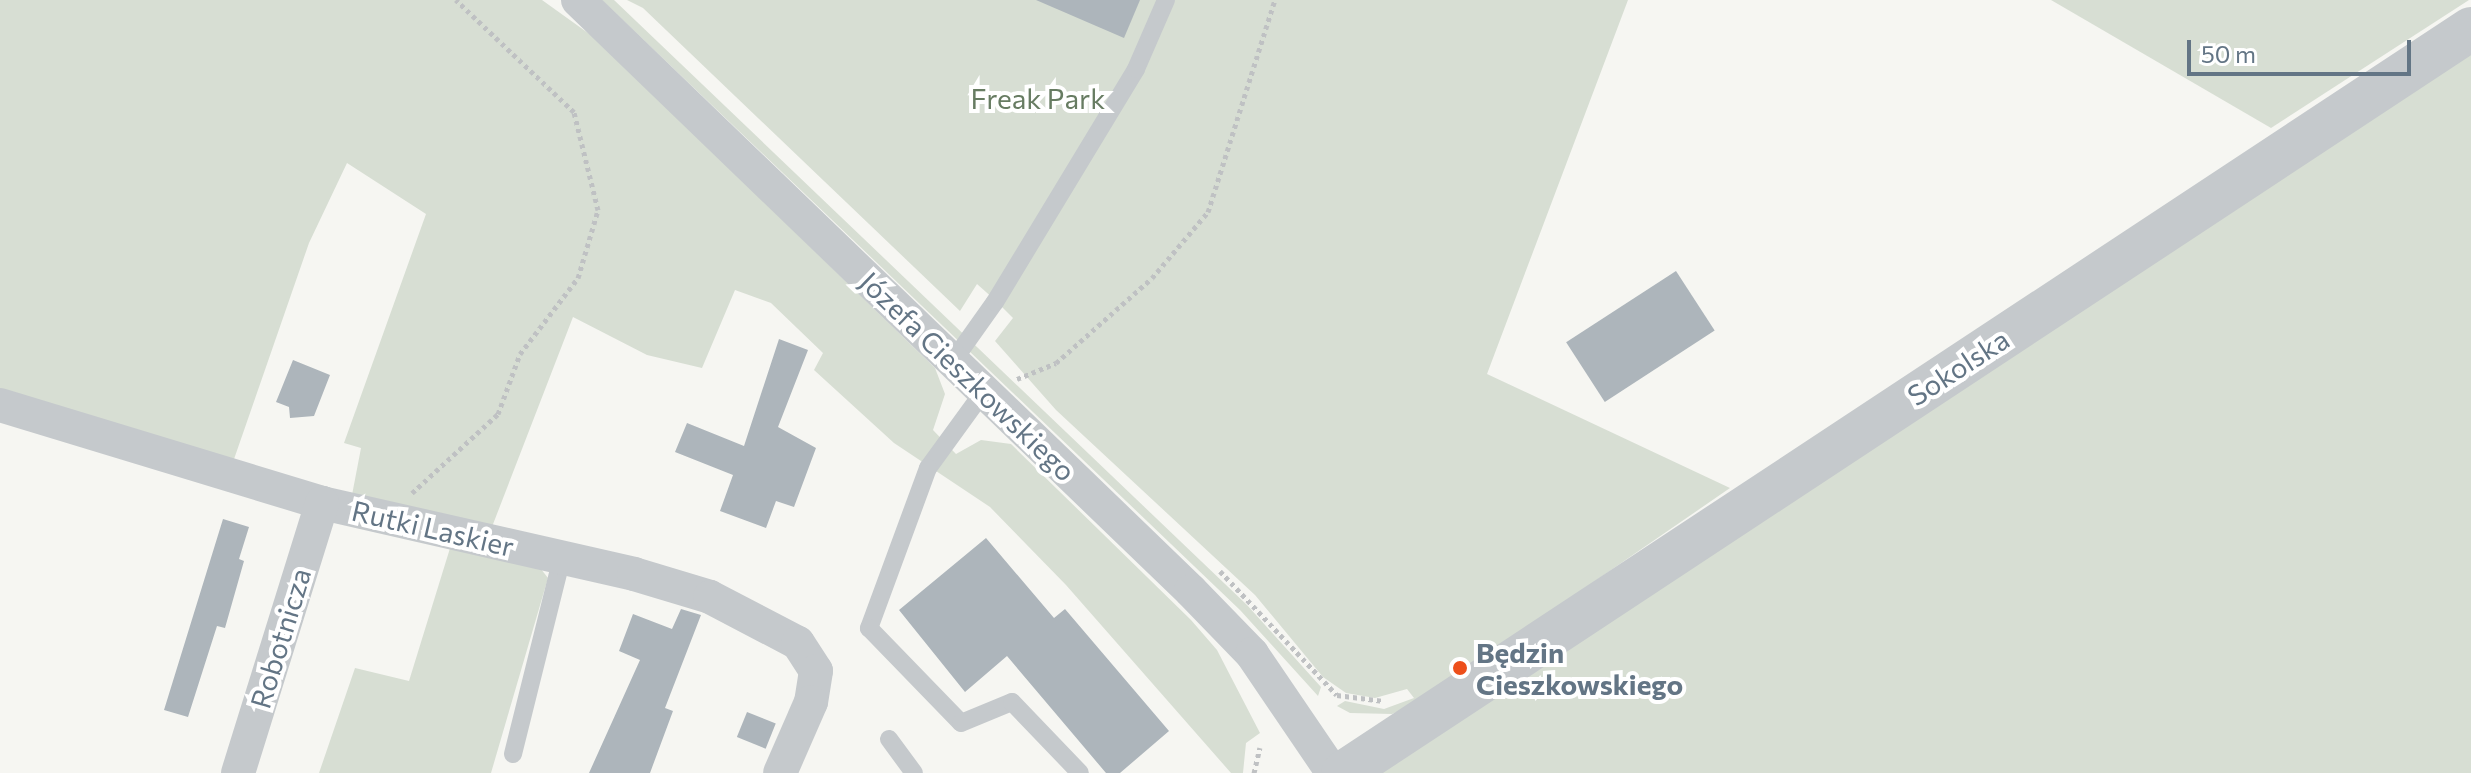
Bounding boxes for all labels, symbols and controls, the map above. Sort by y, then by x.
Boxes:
scale bar [2191,24,2415,74]
text: 50 m [2201,39,2256,68]
park label: Freak Park [971,81,1105,115]
street label: Józefa Cieszkowskiego [853,264,1083,488]
street label: Sokolska [1901,322,2015,412]
street label: Rutki Laskier [349,493,517,563]
street label: Robotnicza [243,564,317,712]
place label: Będzin Cieszkowskiego [1476,635,1683,701]
marker: Będzin Cieszkowskiego [1451,659,1469,677]

